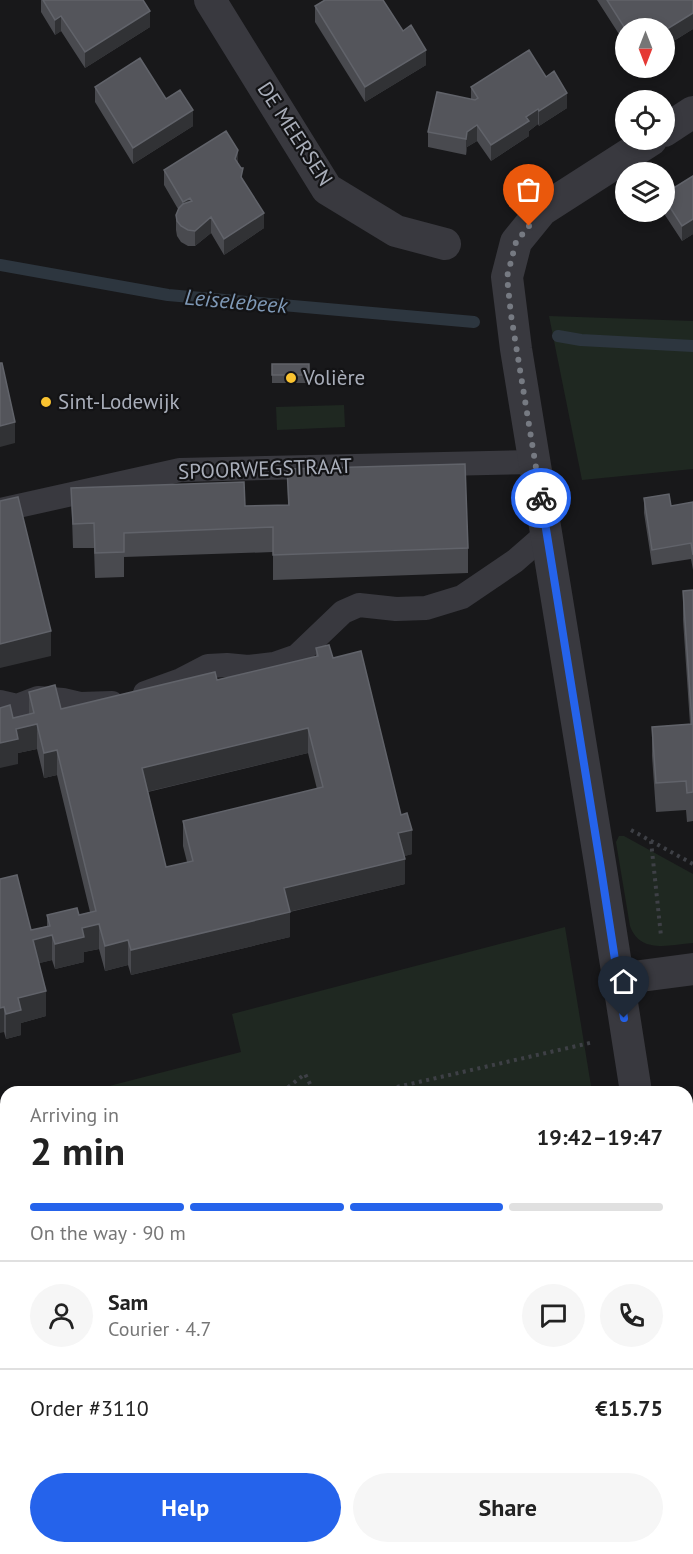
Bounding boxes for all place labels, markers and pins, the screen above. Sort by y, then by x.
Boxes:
pin [503,164,554,226]
place label: Volière [302,364,365,391]
marker: Volière [284,371,298,385]
place label: Sint-Lodewijk [58,388,180,415]
marker: Sint-Lodewijk [39,395,53,409]
pin [598,956,649,1018]

